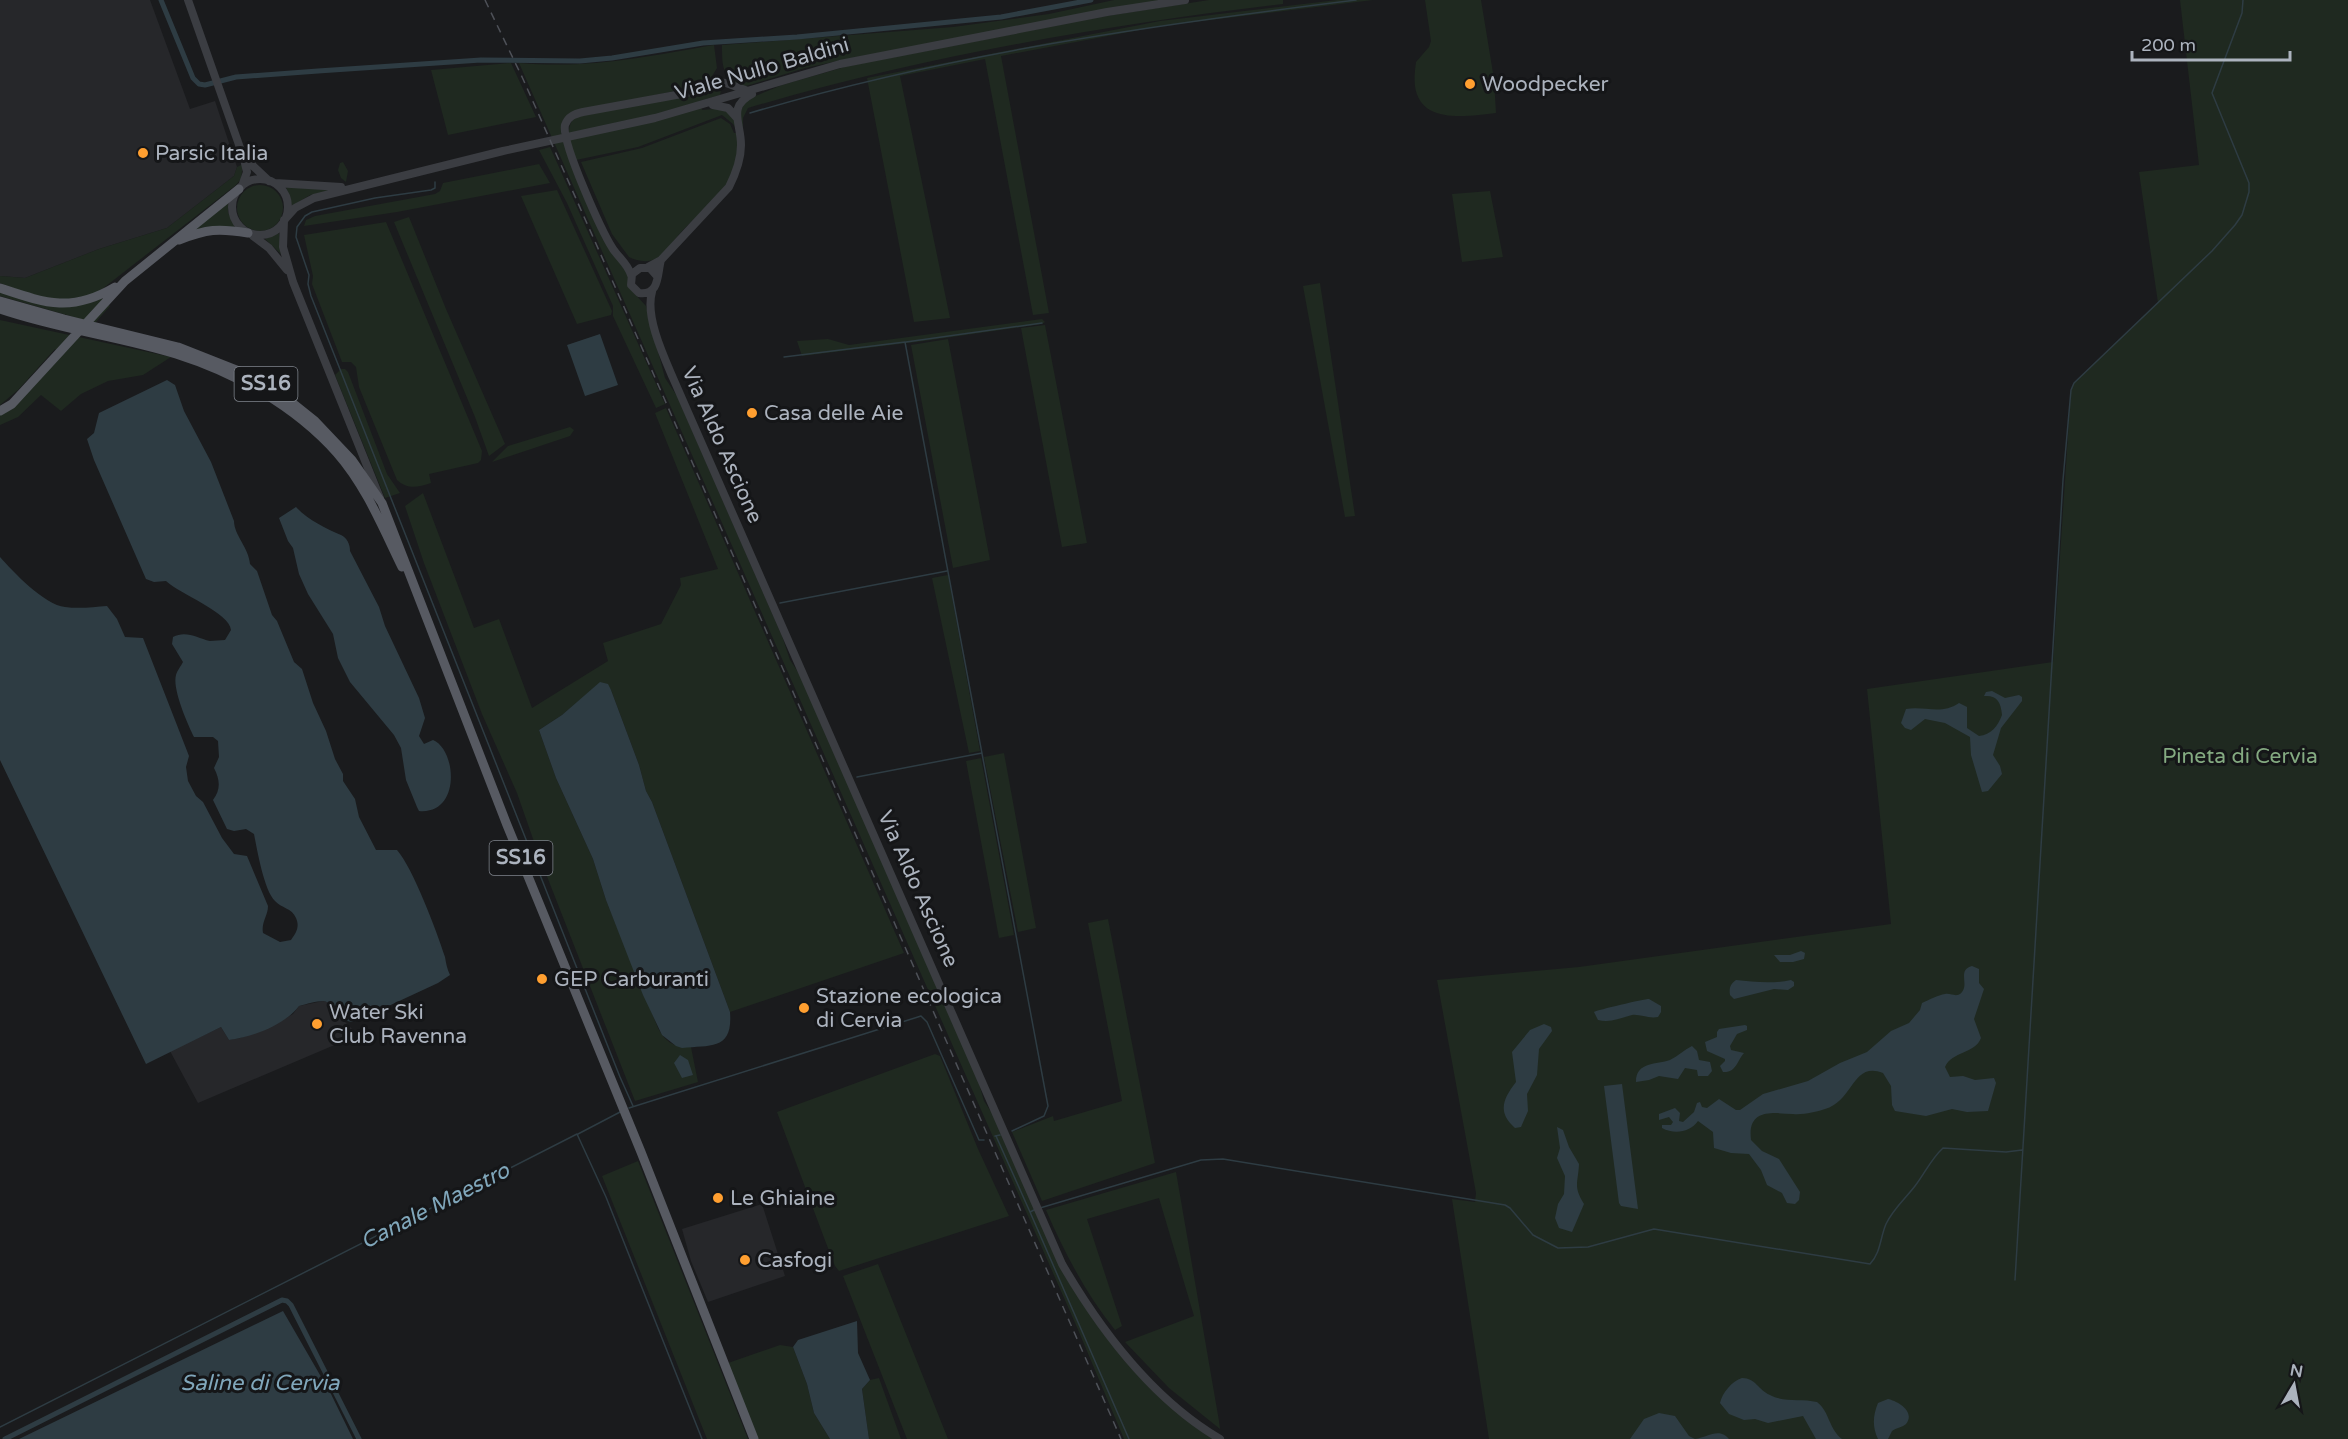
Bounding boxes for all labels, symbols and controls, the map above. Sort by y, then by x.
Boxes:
scale bar [2132,24,2290,62]
street label: Viale Nullo Baldini [672,32,852,106]
text: 200 m [2141,34,2196,56]
place label: Woodpecker [1482,72,1609,97]
marker: Woodpecker [1463,77,1477,91]
place label: Parsic Italia [155,141,268,166]
marker: Parsic Italia [136,146,150,160]
street label: Via Aldo Ascione [676,363,768,527]
road number: SS16 [234,367,298,401]
place label: Casa delle Aie [764,401,903,426]
marker: Casa delle Aie [745,406,759,420]
park label: Pineta di Cervia [2162,744,2318,769]
street label: Via Aldo Ascione [872,807,964,971]
road number: SS16 [490,841,552,875]
place label: GEP Carburanti [554,967,709,992]
marker: GEP Carburanti [535,972,549,986]
place label: Stazione ecologica di Cervia [816,984,1002,1033]
place label: Water Ski Club Ravenna [329,1000,467,1049]
marker: Stazione ecologica di Cervia [797,1001,811,1015]
marker: Water Ski Club Ravenna [310,1017,324,1031]
water label: Canale Maestro [356,1157,515,1255]
place label: Le Ghiaine [730,1186,835,1211]
marker: Le Ghiaine [711,1191,725,1205]
place label: Casfogi [757,1248,832,1273]
marker: Casfogi [738,1253,752,1267]
north arrow [2264,1355,2324,1415]
text: N [2288,1360,2304,1382]
water label: Saline di Cervia [181,1370,340,1396]

